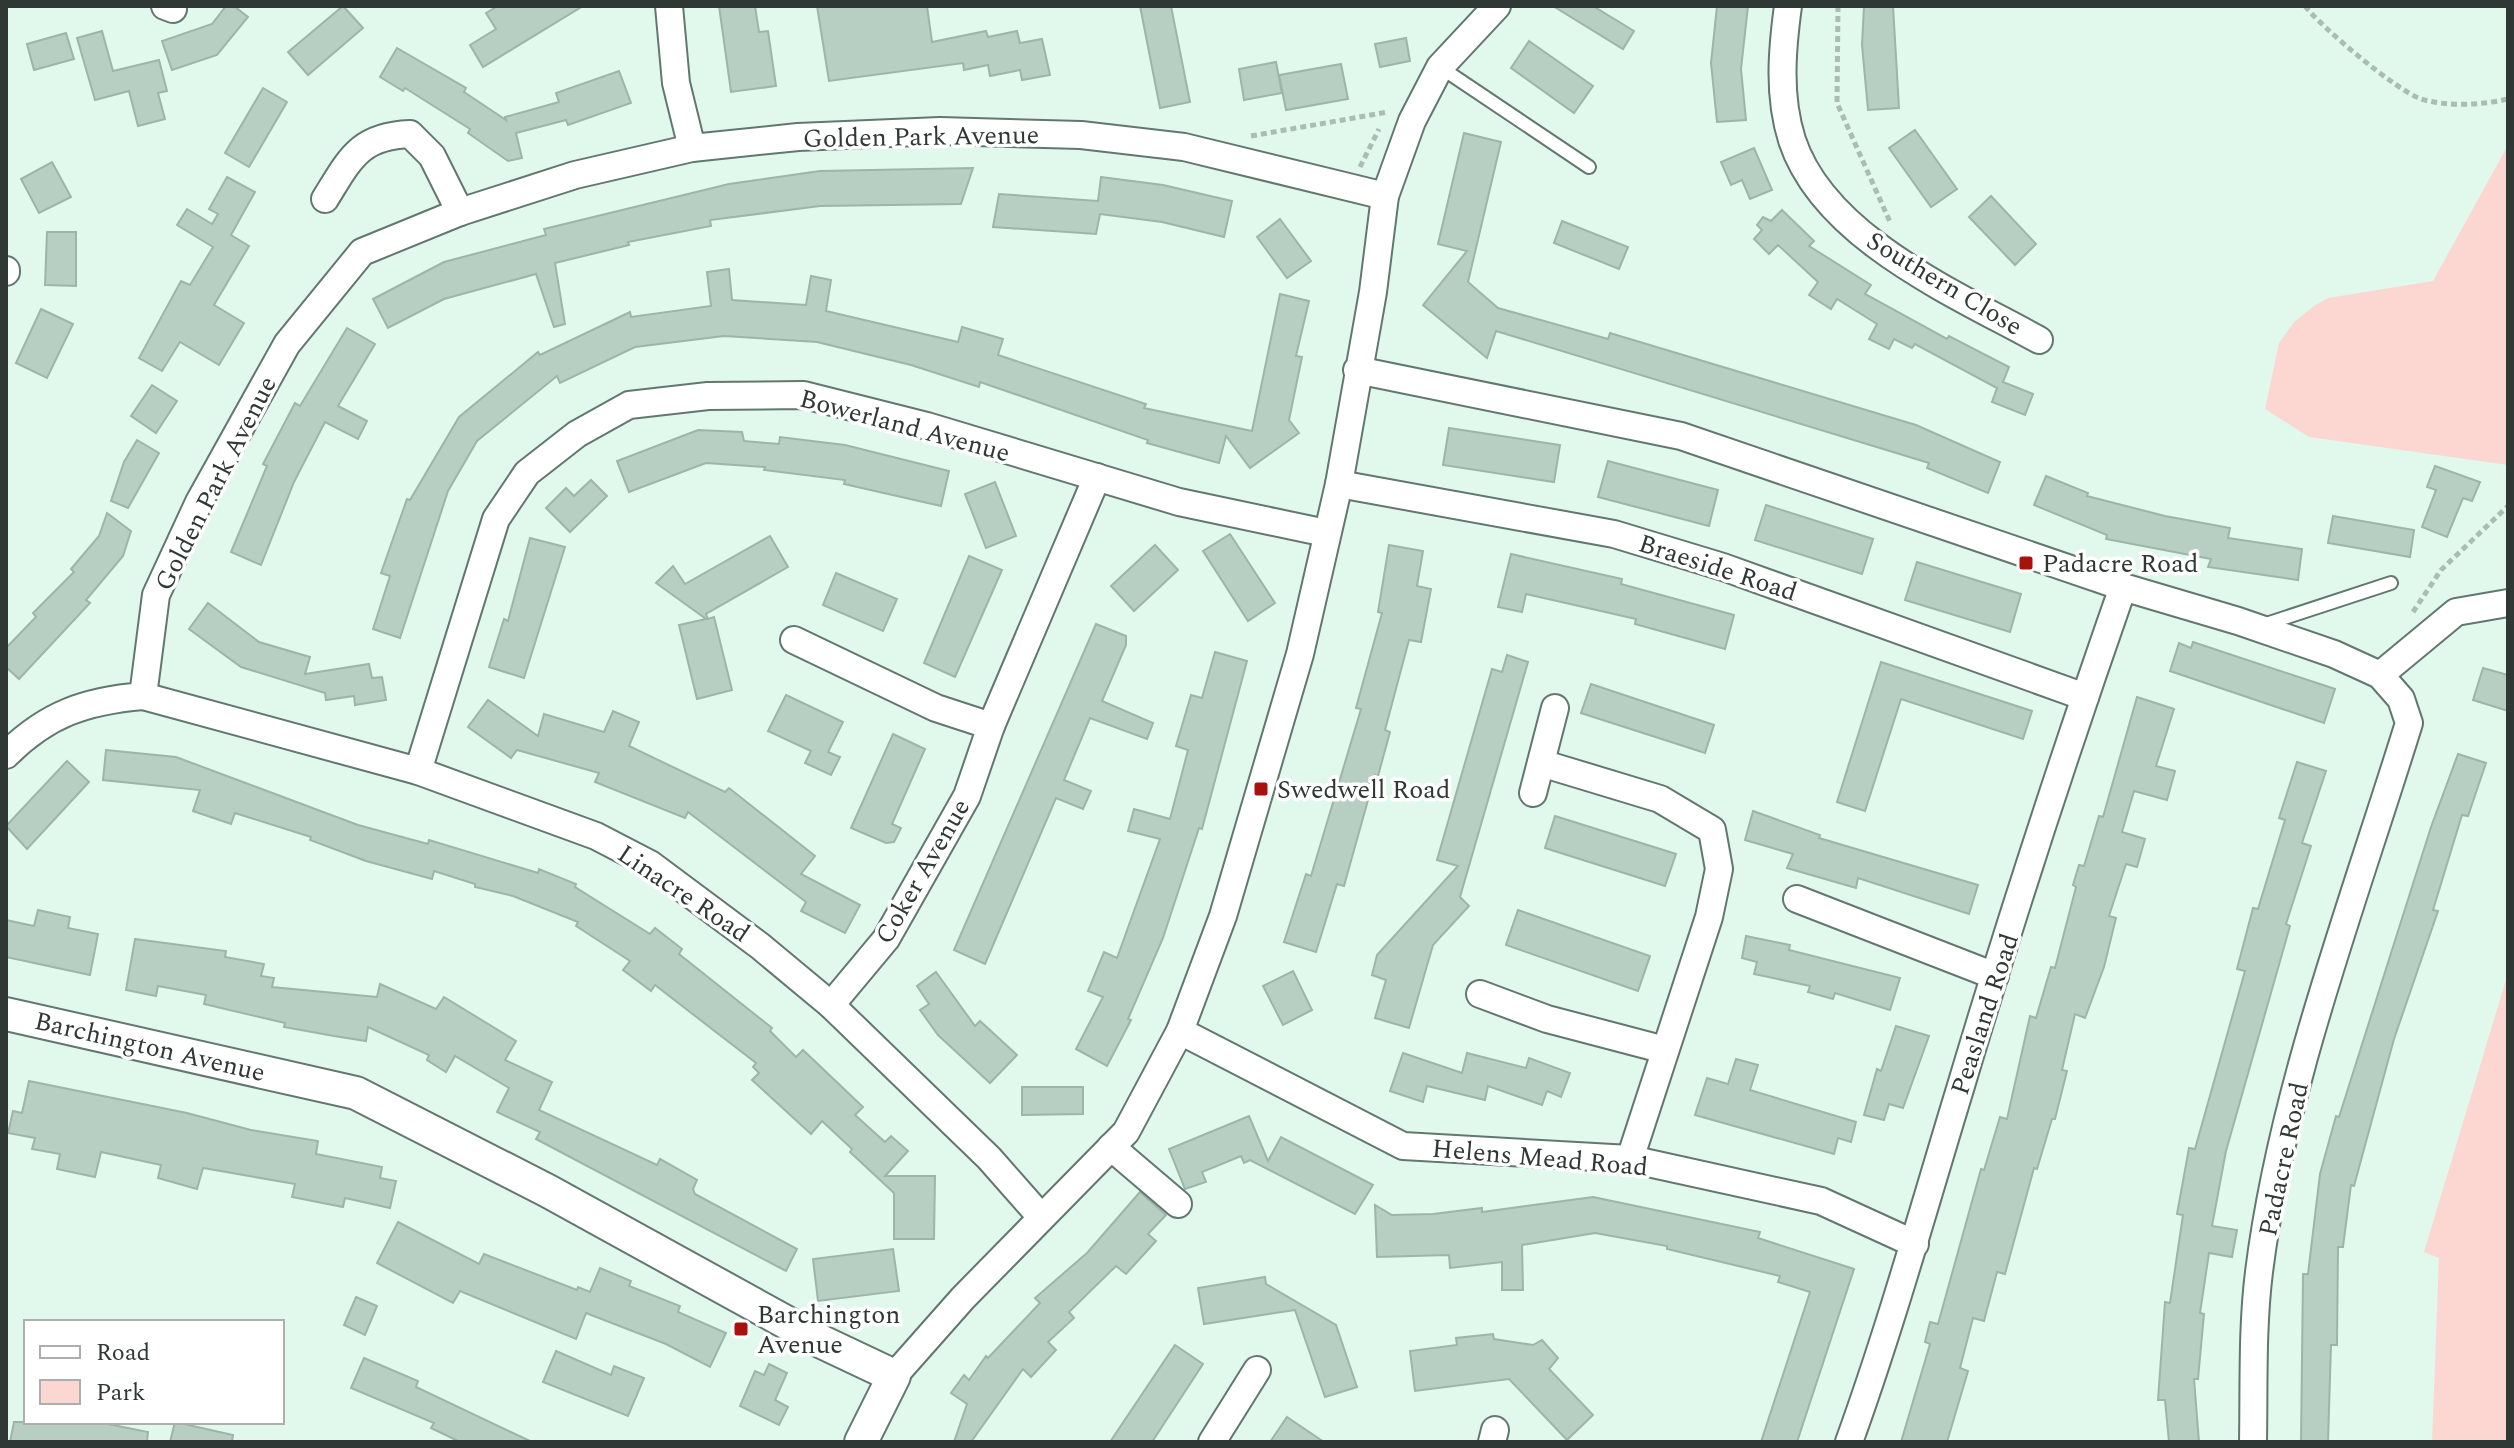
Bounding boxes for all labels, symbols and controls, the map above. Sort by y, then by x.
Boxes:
street label: Golden Park Avenue [803,115,1040,159]
street label: Southern Close [1859,221,2030,346]
street label: Golden Park Avenue [144,369,287,598]
street label: Bowerland Avenue [795,379,1014,473]
street label: Braeside Road [1633,523,1802,612]
place label: Padacre Road [2042,544,2199,584]
marker: Padacre Road [2017,554,2035,572]
place label: Swedwell Road [1277,770,1451,810]
marker: Swedwell Road [1252,780,1270,798]
street label: Coker Avenue [865,791,981,952]
street label: Linacre Road [609,835,758,953]
street label: Peasland Road [1940,928,2030,1100]
street label: Barchington Avenue [30,1001,269,1093]
street label: Padacre Road [2248,1079,2320,1240]
street label: Helens Mead Road [1430,1129,1650,1187]
place label: Barchington Avenue [757,1295,900,1365]
legend [24,1320,284,1424]
marker: Barchington Avenue [732,1320,750,1338]
text: Road [96,1335,150,1371]
text: Park [96,1375,146,1411]

